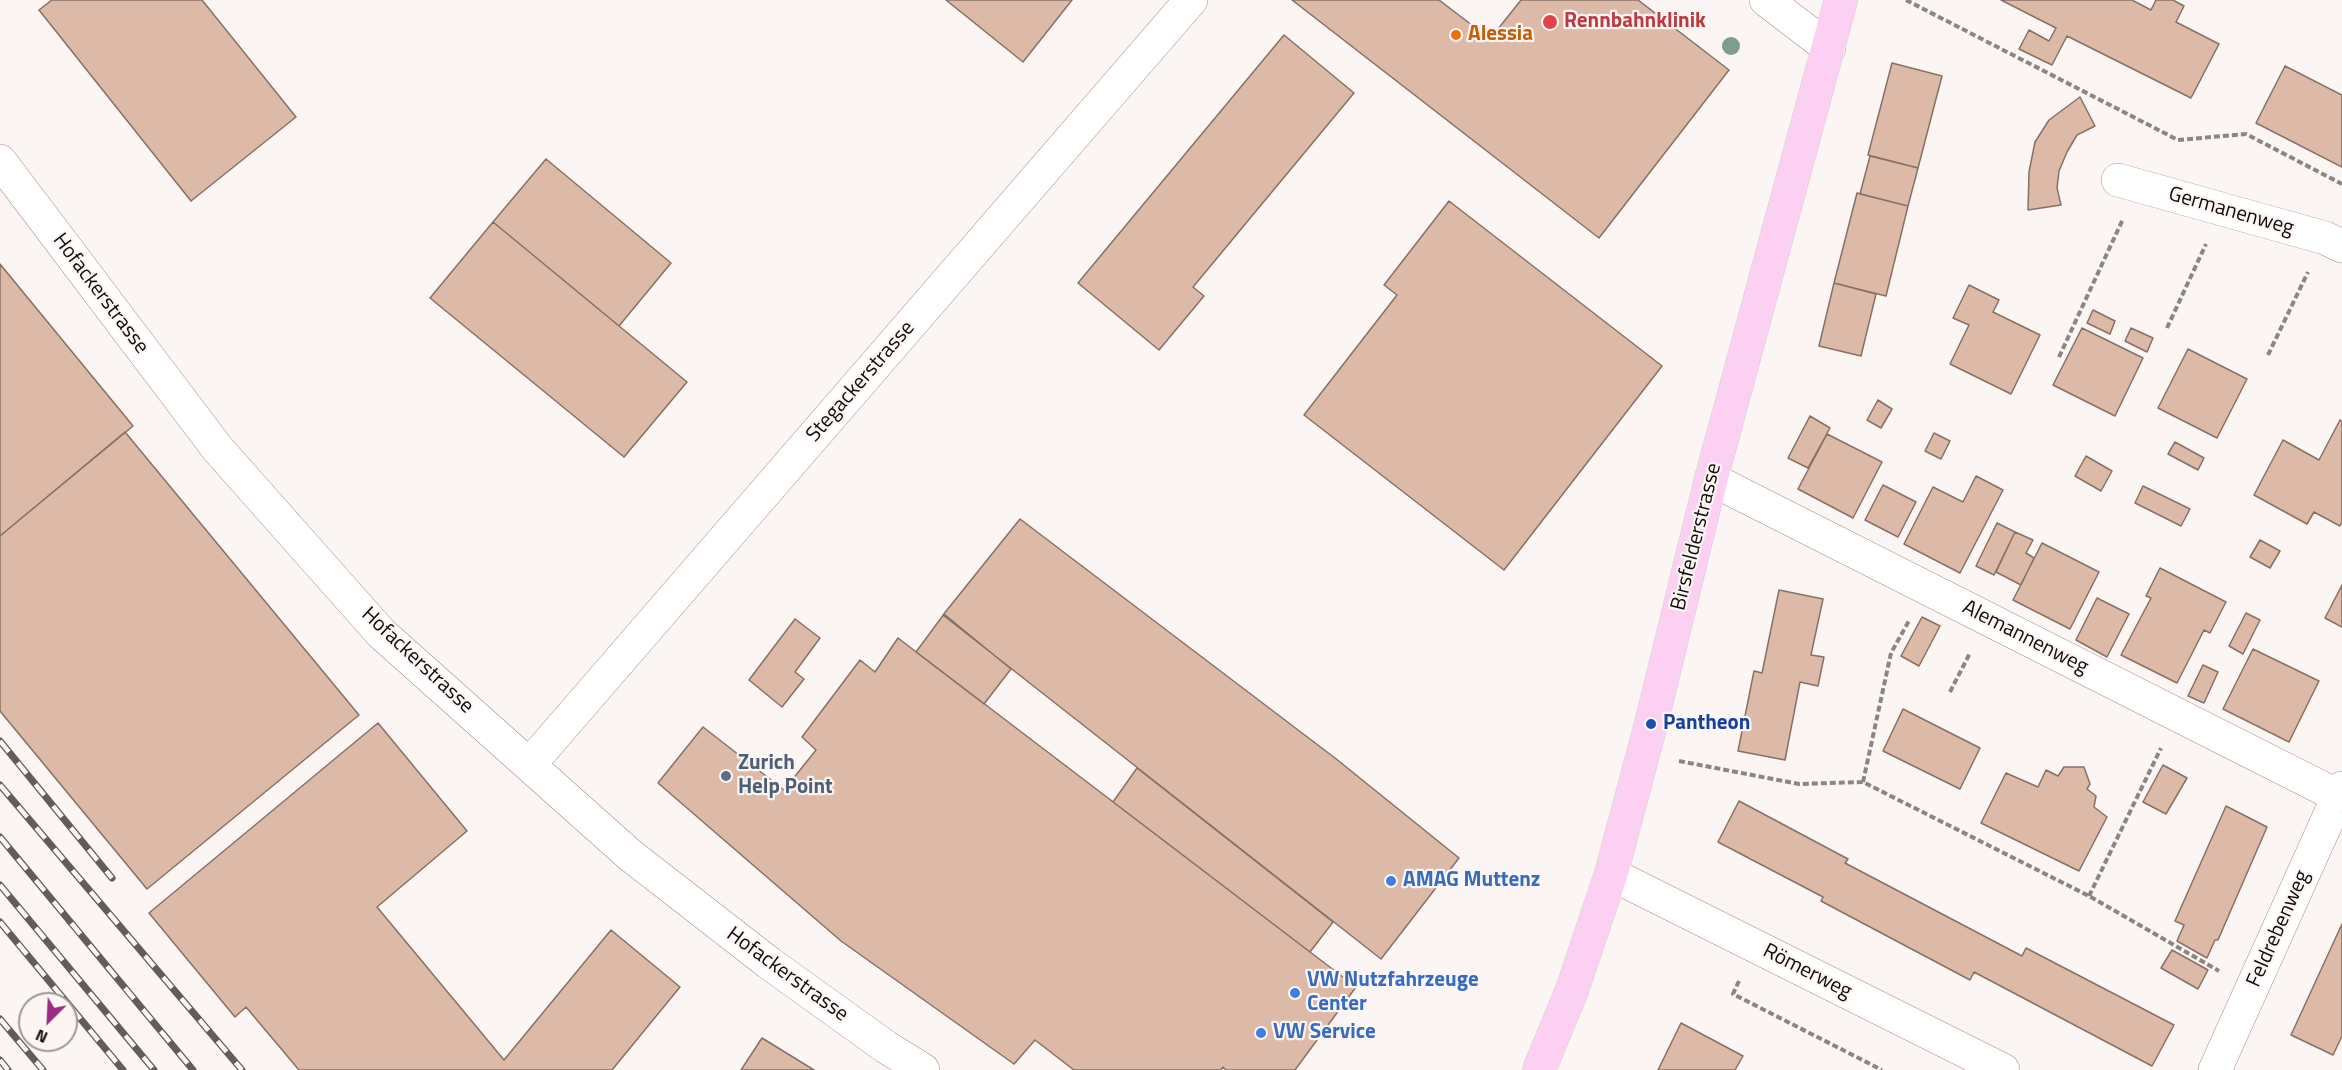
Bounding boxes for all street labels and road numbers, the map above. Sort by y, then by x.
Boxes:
street label: Germanenweg [2165,182,2297,242]
street label: Hofackerstrasse [46,229,154,359]
street label: Stegackerstrasse [802,316,920,448]
street label: Birsfelderstrasse [1667,461,1727,613]
street label: Alemannenweg [1958,596,2092,680]
street label: Hofackerstrasse [356,603,478,719]
street label: Feldrebenweg [2242,867,2316,991]
street label: Hofackerstrasse [721,922,853,1028]
street label: Römerweg [1758,939,1856,1005]

